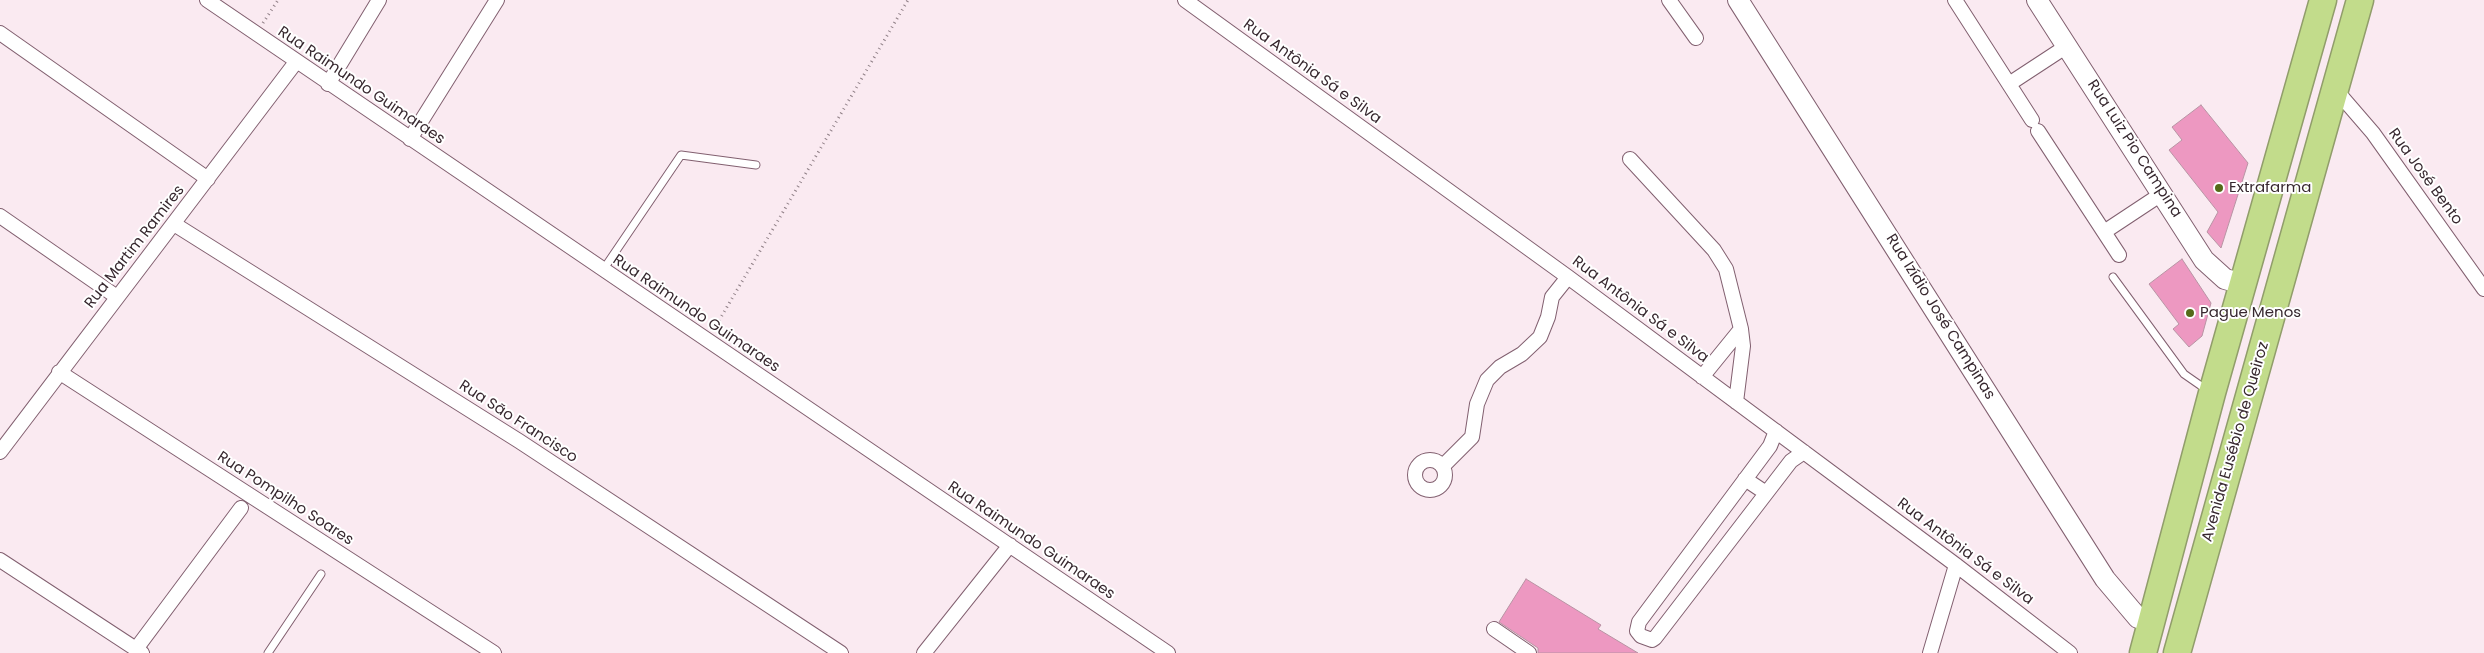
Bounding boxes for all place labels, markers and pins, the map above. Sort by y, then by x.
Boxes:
place label: Extrafarma [2229,179,2311,197]
marker: Extrafarma [2213,182,2225,194]
place label: Pague Menos [2200,304,2301,322]
marker: Pague Menos [2184,307,2196,319]

